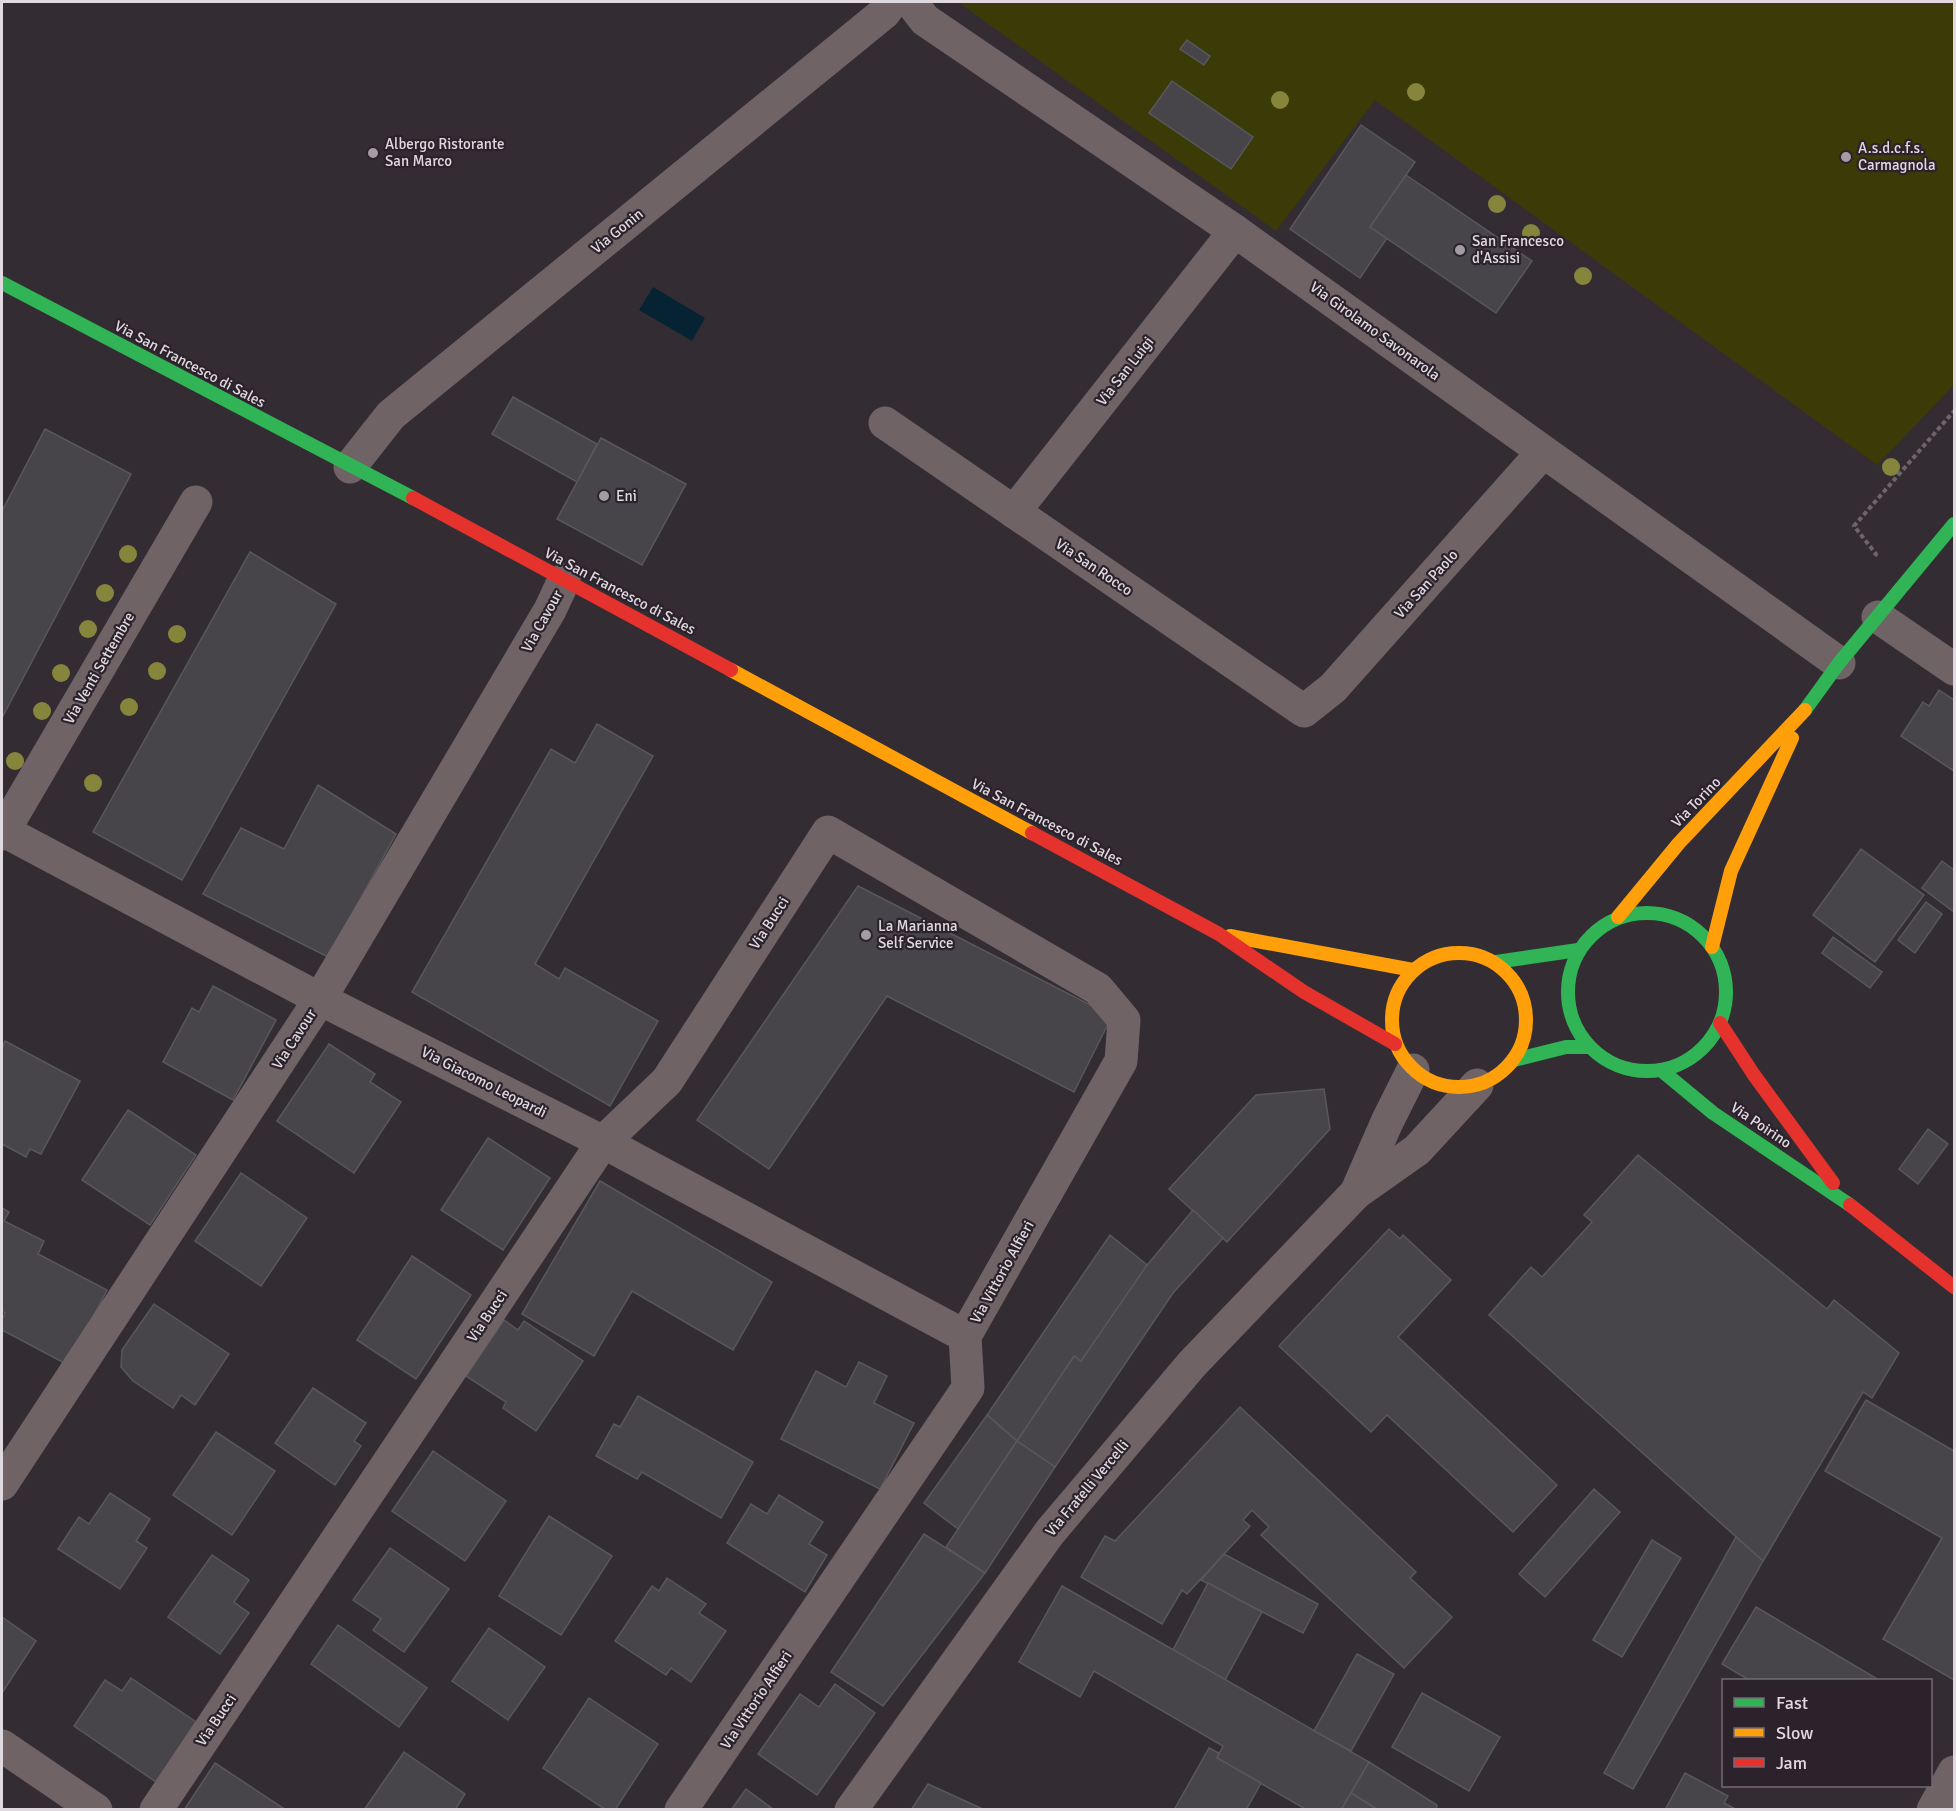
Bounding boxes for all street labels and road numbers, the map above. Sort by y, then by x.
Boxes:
street label: Via Gonin [587,205,647,257]
street label: Via Girolamo Savonarola [1306,278,1444,384]
street label: Via San Francesco di Sales [111,317,269,412]
street label: Via San Luigi [1092,333,1158,409]
street label: Via San Rocco [1052,535,1136,600]
street label: Via San Francesco di Sales [541,544,699,639]
street label: Via San Paolo [1390,546,1462,622]
street label: Via Cavour [518,586,567,655]
street label: Via Venti Settembre [60,609,138,727]
street label: Via Torino [1668,773,1725,831]
street label: Via San Francesco di Sales [968,775,1126,870]
street label: Via Bucci [745,893,793,953]
street label: Via Cavour [268,1005,320,1072]
street label: Via Giacomo Leopardi [418,1043,550,1121]
street label: Via Poirino [1727,1098,1795,1152]
street label: Via Vittorio Alfieri [966,1217,1038,1327]
street label: Via Bucci [463,1286,511,1346]
street label: Via Fratelli Vercelli [1041,1436,1133,1540]
street label: Via Vittorio Alfieri [716,1647,796,1753]
street label: Via Bucci [192,1690,240,1750]

